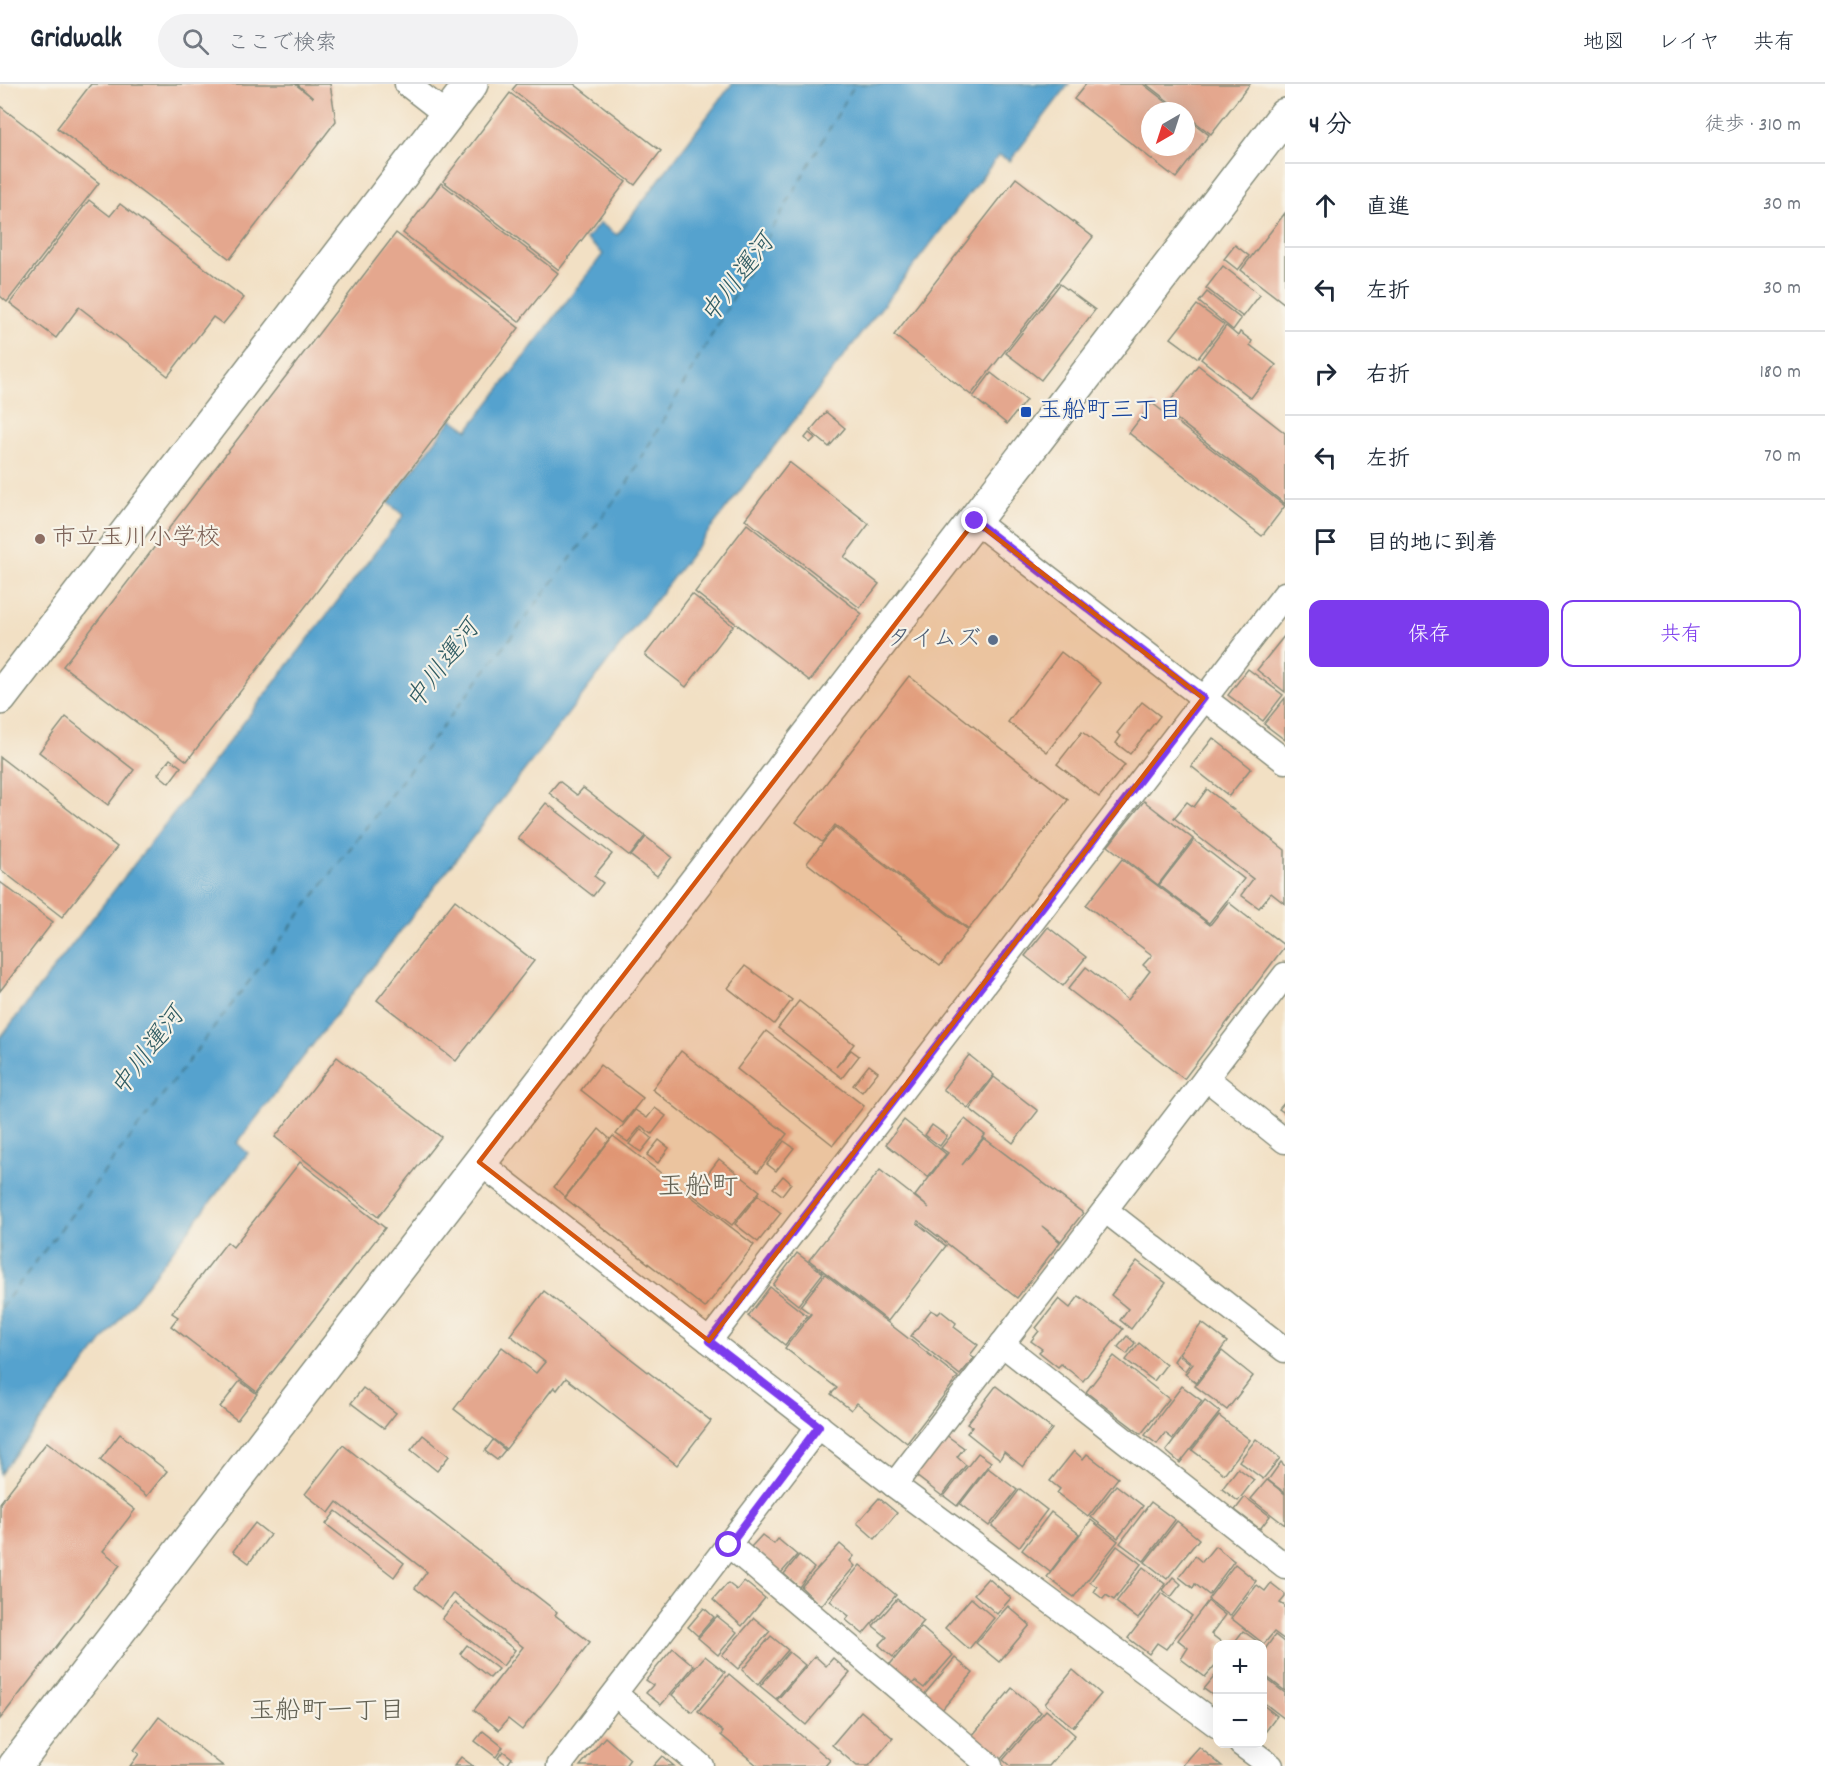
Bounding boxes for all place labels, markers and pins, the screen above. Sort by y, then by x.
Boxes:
place label: 玉船町三丁目 [1038,395,1182,429]
marker: 玉船町三丁目 [1019,405,1033,419]
place label: 市立玉川小学校 [52,522,220,556]
marker: 市立玉川小学校 [33,532,47,546]
place label: タイムズ [887,623,981,657]
marker: タイムズ [986,633,1000,647]

